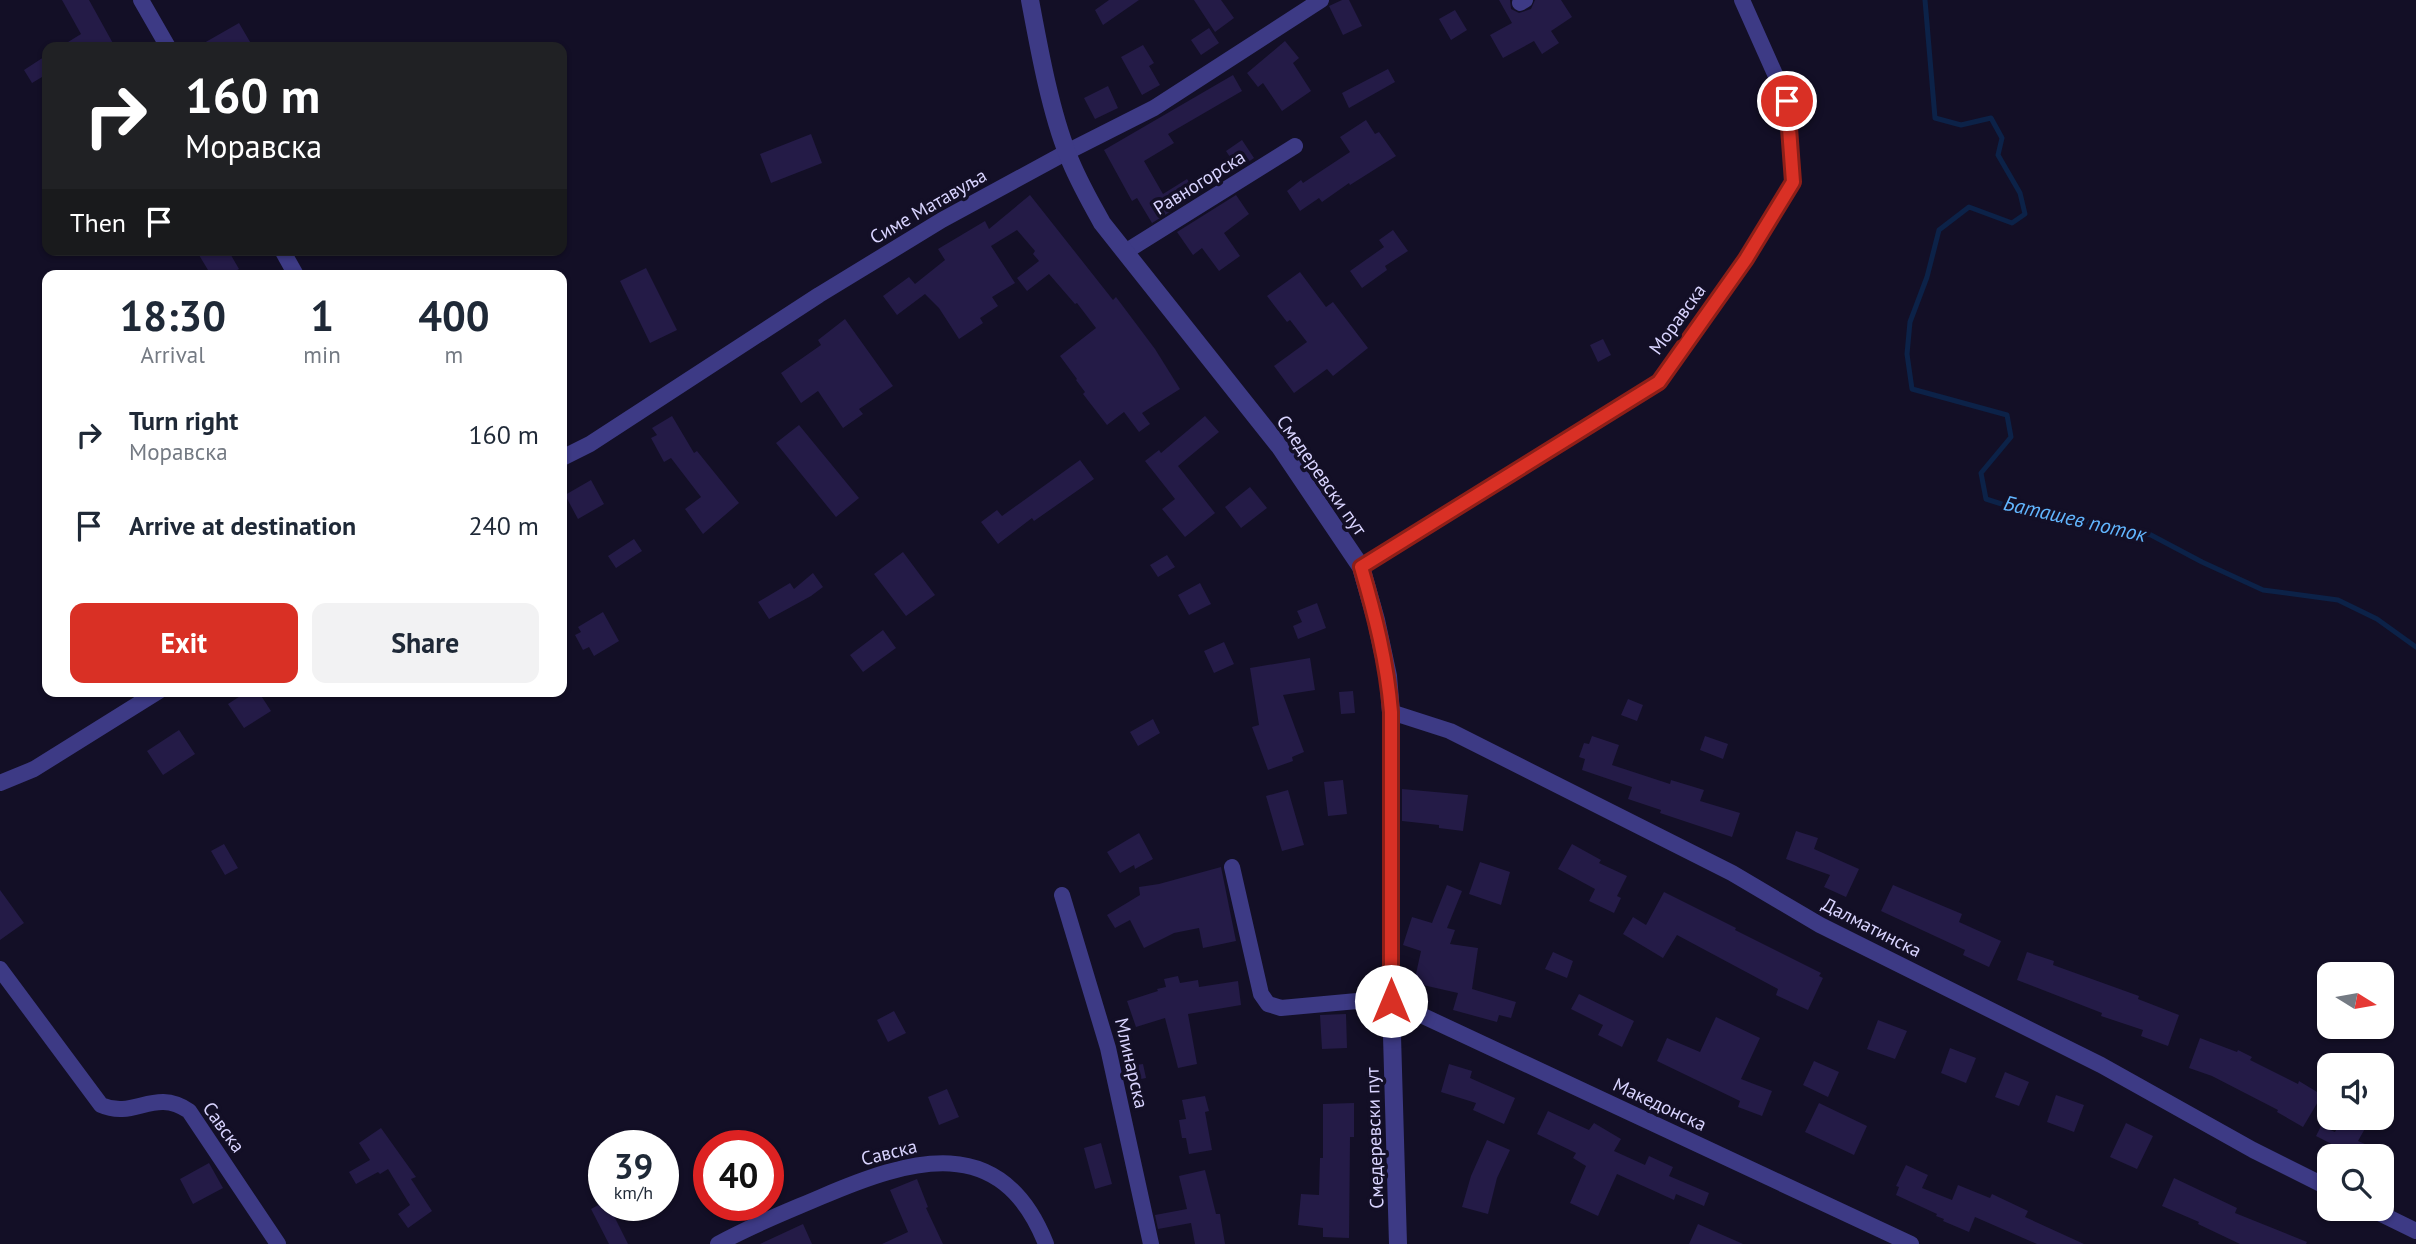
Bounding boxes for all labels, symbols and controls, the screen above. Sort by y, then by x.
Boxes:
text: 160 m [185,63,320,127]
icon: right [70,70,161,161]
pin [1757,71,1817,131]
icon: arrive [1768,82,1806,120]
text: Моравска [185,125,322,167]
street label: Равногорска [1149,144,1249,220]
street label: Симе Матавуља [865,163,991,249]
icon: arrive [140,203,178,241]
text: Then [70,206,126,239]
street label: Моравска [1643,279,1711,359]
text: 18:30 [119,288,226,343]
text: 1 [310,288,334,343]
text: 400 [418,288,490,343]
text: Arrival [140,340,205,369]
text: min [303,340,341,369]
text: m [445,340,463,369]
text: Turn right [129,404,238,437]
street label: Смедеревски пут [1272,410,1373,540]
icon: right [70,416,108,454]
text: 160 m [468,418,539,451]
text: Моравска [129,437,228,466]
water label: Баташев поток [2001,489,2150,548]
icon: arrive [70,507,108,545]
text: Arrive at destination [129,509,356,542]
text: 240 m [468,509,539,542]
button: Exit [70,603,298,683]
button: Share [312,603,539,683]
street label: Далматинска [1818,892,1926,962]
north arrow [2317,962,2394,1040]
map controls [2317,962,2394,1221]
position arrow [1354,964,1428,1038]
street label: Млинарска [1110,1015,1154,1111]
button: sound [2317,1053,2394,1130]
street label: Смедеревски пут [1360,1067,1388,1209]
street label: Македонска [1609,1072,1711,1136]
street label: Савска [198,1097,250,1157]
speed limit sign: 40 [693,1130,784,1221]
street label: Савска [859,1133,919,1171]
text: 39 [614,1143,653,1189]
button: search [2317,1144,2394,1221]
text: km/h [614,1181,653,1204]

